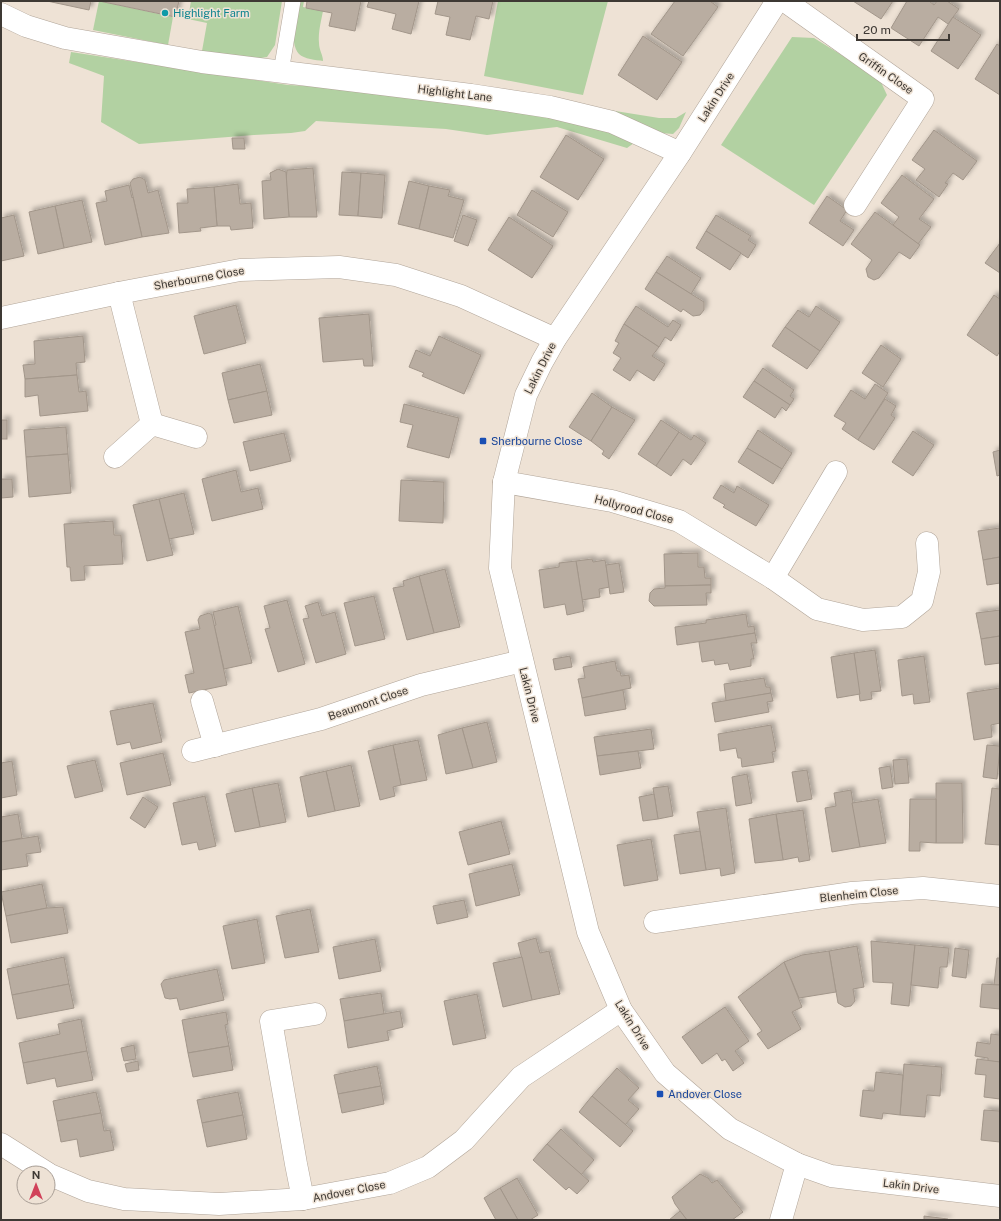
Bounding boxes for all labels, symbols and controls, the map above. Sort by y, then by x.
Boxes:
place label: Highlight Farm [173,7,250,19]
marker: Highlight Farm [160,8,170,18]
scale bar [857,16,949,42]
text: 20 m [863,23,891,37]
street label: Griffin Close [856,50,916,96]
street label: Lakin Drive [696,70,736,124]
street label: Highlight Lane [417,82,493,104]
street label: Sherbourne Close [153,264,245,292]
street label: Lakin Drive [522,340,558,396]
place label: Sherbourne Close [491,435,583,447]
marker: Sherbourne Close [478,436,488,446]
street label: Hollyrood Close [593,493,675,525]
street label: Lakin Drive [517,666,543,724]
street label: Beaumont Close [327,684,409,722]
street label: Blenheim Close [819,884,899,904]
street label: Lakin Drive [613,998,653,1052]
place label: Andover Close [668,1088,742,1100]
marker: Andover Close [655,1089,665,1099]
north arrow [16,1165,56,1205]
text: N [32,1169,40,1181]
street label: Lakin Drive [882,1177,940,1195]
street label: Andover Close [311,1178,387,1204]

